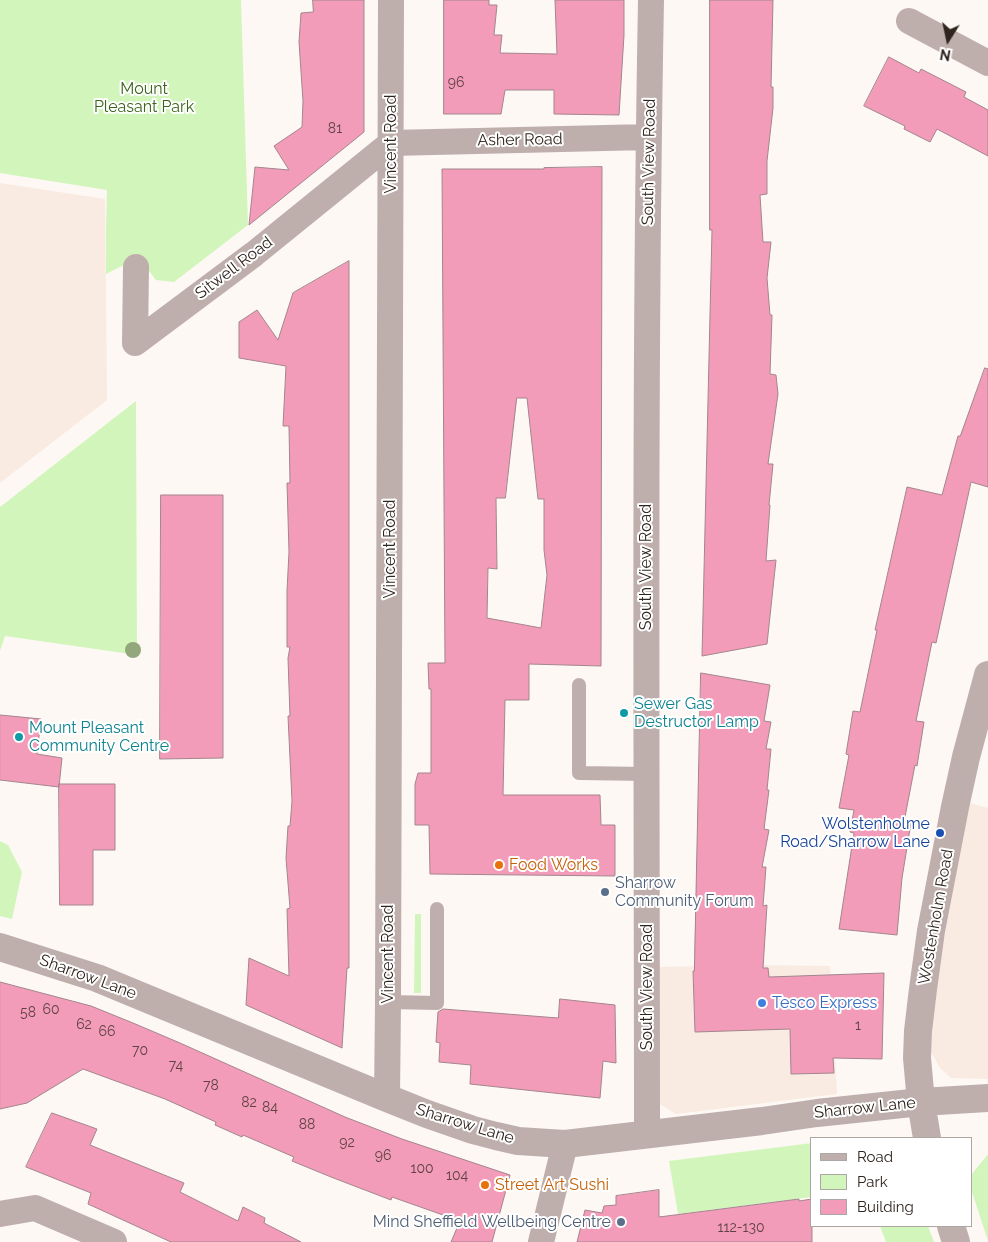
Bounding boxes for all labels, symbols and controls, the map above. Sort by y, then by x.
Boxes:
north arrow [923,15,973,65]
text: N [939,46,952,64]
house number: 96 [448,75,464,91]
park label: Mount Pleasant Park [94,79,194,117]
street label: Vincent Road [381,95,401,193]
street label: South View Road [638,99,660,225]
house number: 81 [328,121,342,137]
street label: Asher Road [477,130,563,150]
street label: Sitwell Road [192,233,276,303]
street label: Vincent Road [380,500,400,598]
street label: South View Road [636,504,656,630]
place label: Sewer Gas Destructor Lamp [634,694,759,732]
marker: Sewer Gas Destructor Lamp [618,707,630,719]
place label: Mount Pleasant Community Centre [29,718,169,756]
marker: Mount Pleasant Community Centre [13,731,25,743]
place label: Wolstenholme Road/Sharrow Lane [780,814,930,852]
marker: Wolstenholme Road/Sharrow Lane [934,827,946,839]
street label: Wostenholm Road [915,848,957,986]
place label: Food Works [509,855,598,875]
marker: Food Works [493,859,505,871]
place label: Sharrow Community Forum [615,873,754,911]
marker: Sharrow Community Forum [599,886,611,898]
street label: Vincent Road [378,905,398,1003]
street label: South View Road [637,924,657,1050]
street label: Sharrow Lane [37,951,139,1003]
place label: Tesco Express [772,993,877,1013]
marker: Tesco Express [756,997,768,1009]
house number: 60 [42,1002,60,1018]
house number: 58 [20,1005,36,1021]
house number: 62 [76,1017,92,1033]
house number: 1 [855,1018,861,1034]
house number: 66 [99,1024,115,1040]
house number: 70 [132,1043,148,1059]
house number: 74 [169,1058,183,1074]
house number: 78 [203,1078,219,1094]
street label: Sharrow Lane [813,1093,917,1123]
house number: 82 [241,1095,257,1111]
house number: 84 [262,1100,278,1116]
street label: Sharrow Lane [414,1100,516,1148]
house number: 88 [299,1117,315,1133]
house number: 92 [339,1135,355,1151]
legend [810,1137,973,1227]
house number: 96 [375,1148,391,1164]
text: Road [857,1148,893,1166]
house number: 100 [410,1161,434,1177]
house number: 104 [446,1168,468,1184]
text: Park [857,1173,888,1191]
place label: Street Art Sushi [495,1175,609,1195]
marker: Street Art Sushi [479,1179,491,1191]
text: Building [857,1198,914,1216]
place label: Mind Sheffield Wellbeing Centre [373,1212,611,1232]
marker: Mind Sheffield Wellbeing Centre [615,1216,627,1228]
house number: 112-130 [717,1220,765,1236]

